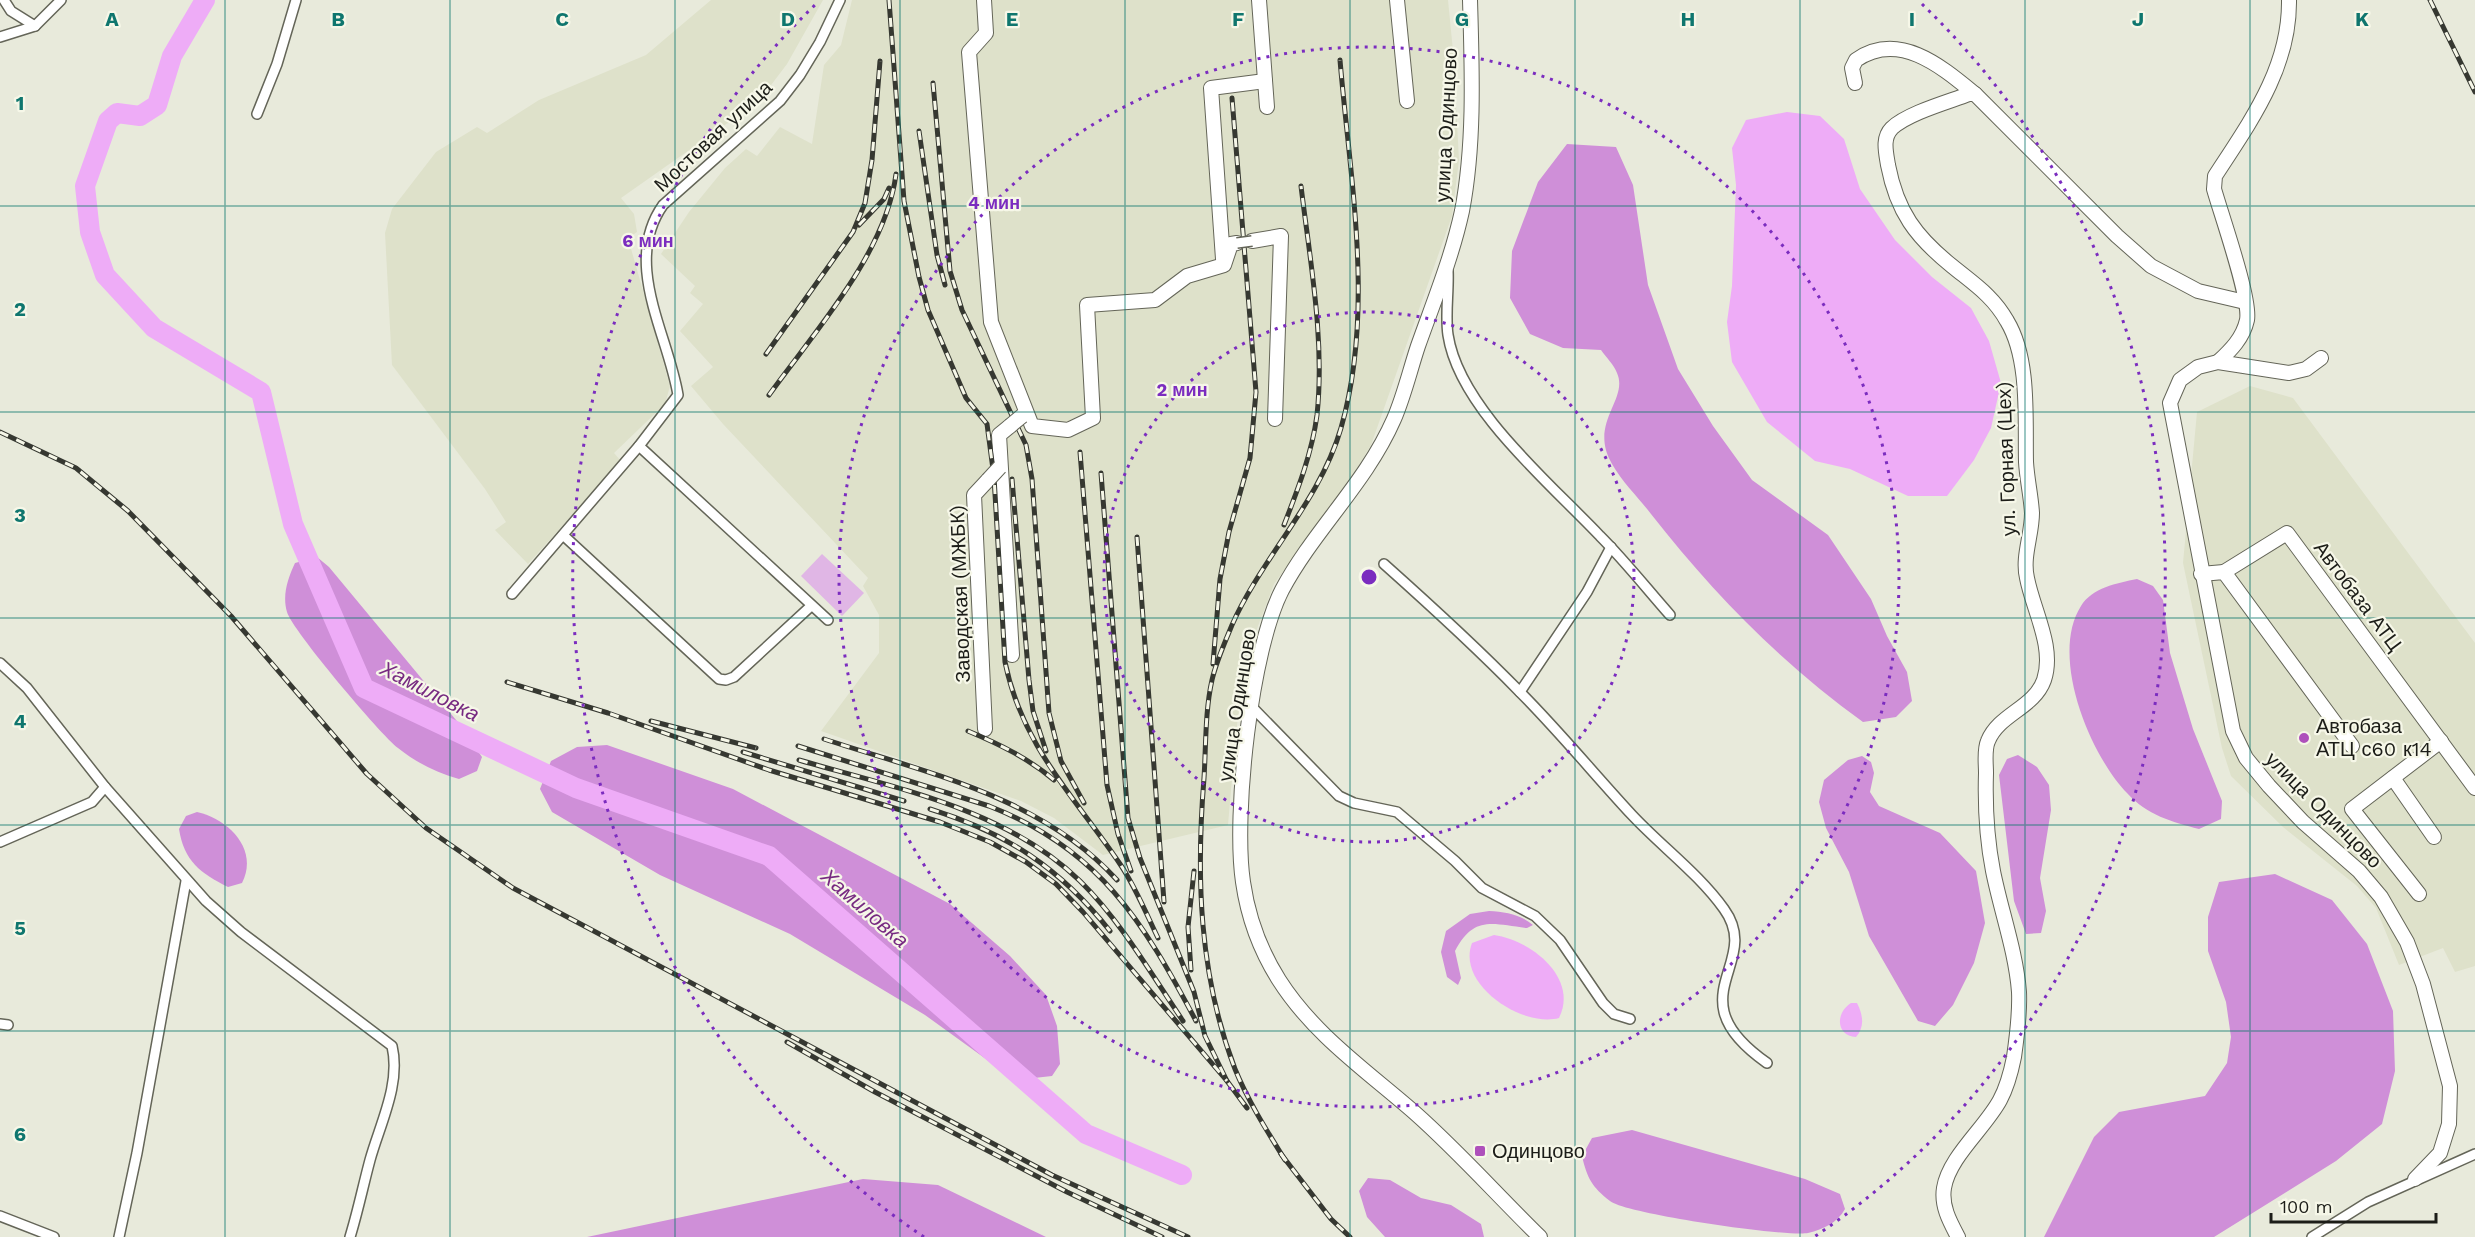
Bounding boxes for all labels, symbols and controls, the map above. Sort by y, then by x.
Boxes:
text: A [105,7,119,31]
text: B [331,7,345,31]
text: C [555,7,569,31]
text: D [781,7,795,31]
text: E [1006,7,1018,31]
text: F [1232,7,1244,31]
text: G [1455,7,1469,31]
text: H [1681,7,1695,31]
text: I [1909,7,1915,31]
text: J [2132,7,2144,31]
text: K [2355,7,2369,31]
street label: улица Одинцово [1430,47,1462,203]
street label: Мостовая улица [649,75,777,197]
text: 1 [16,91,24,115]
text: 4 мин [968,192,1020,213]
text: 6 мин [622,230,674,251]
text: 2 [14,297,26,321]
text: 2 мин [1156,379,1208,400]
street label: ул. Горная (Цех) [1991,381,2021,537]
text: 3 [14,503,26,527]
street label: Заводская (МЖБК) [945,505,975,683]
street label: Автобаза АТЦ [2309,536,2407,656]
centre of rings [1359,567,1379,587]
street label: улица Одинцово [1213,627,1261,783]
water label: Хамиловка [375,655,484,727]
text: 4 [14,709,27,733]
place label: Автобаза АТЦ с60 к14 [2316,714,2432,761]
marker: Автобаза АТЦ с60 к14 [2297,731,2311,745]
street label: улица Одинцово [2261,747,2387,873]
water label: Хамиловка [815,863,914,953]
text: 5 [14,916,26,940]
text: 6 [14,1122,26,1146]
place label: Одинцово [1492,1139,1585,1163]
marker: Одинцово [1473,1144,1487,1158]
scale bar [2271,1186,2436,1224]
text: 100 m [2280,1196,2333,1217]

